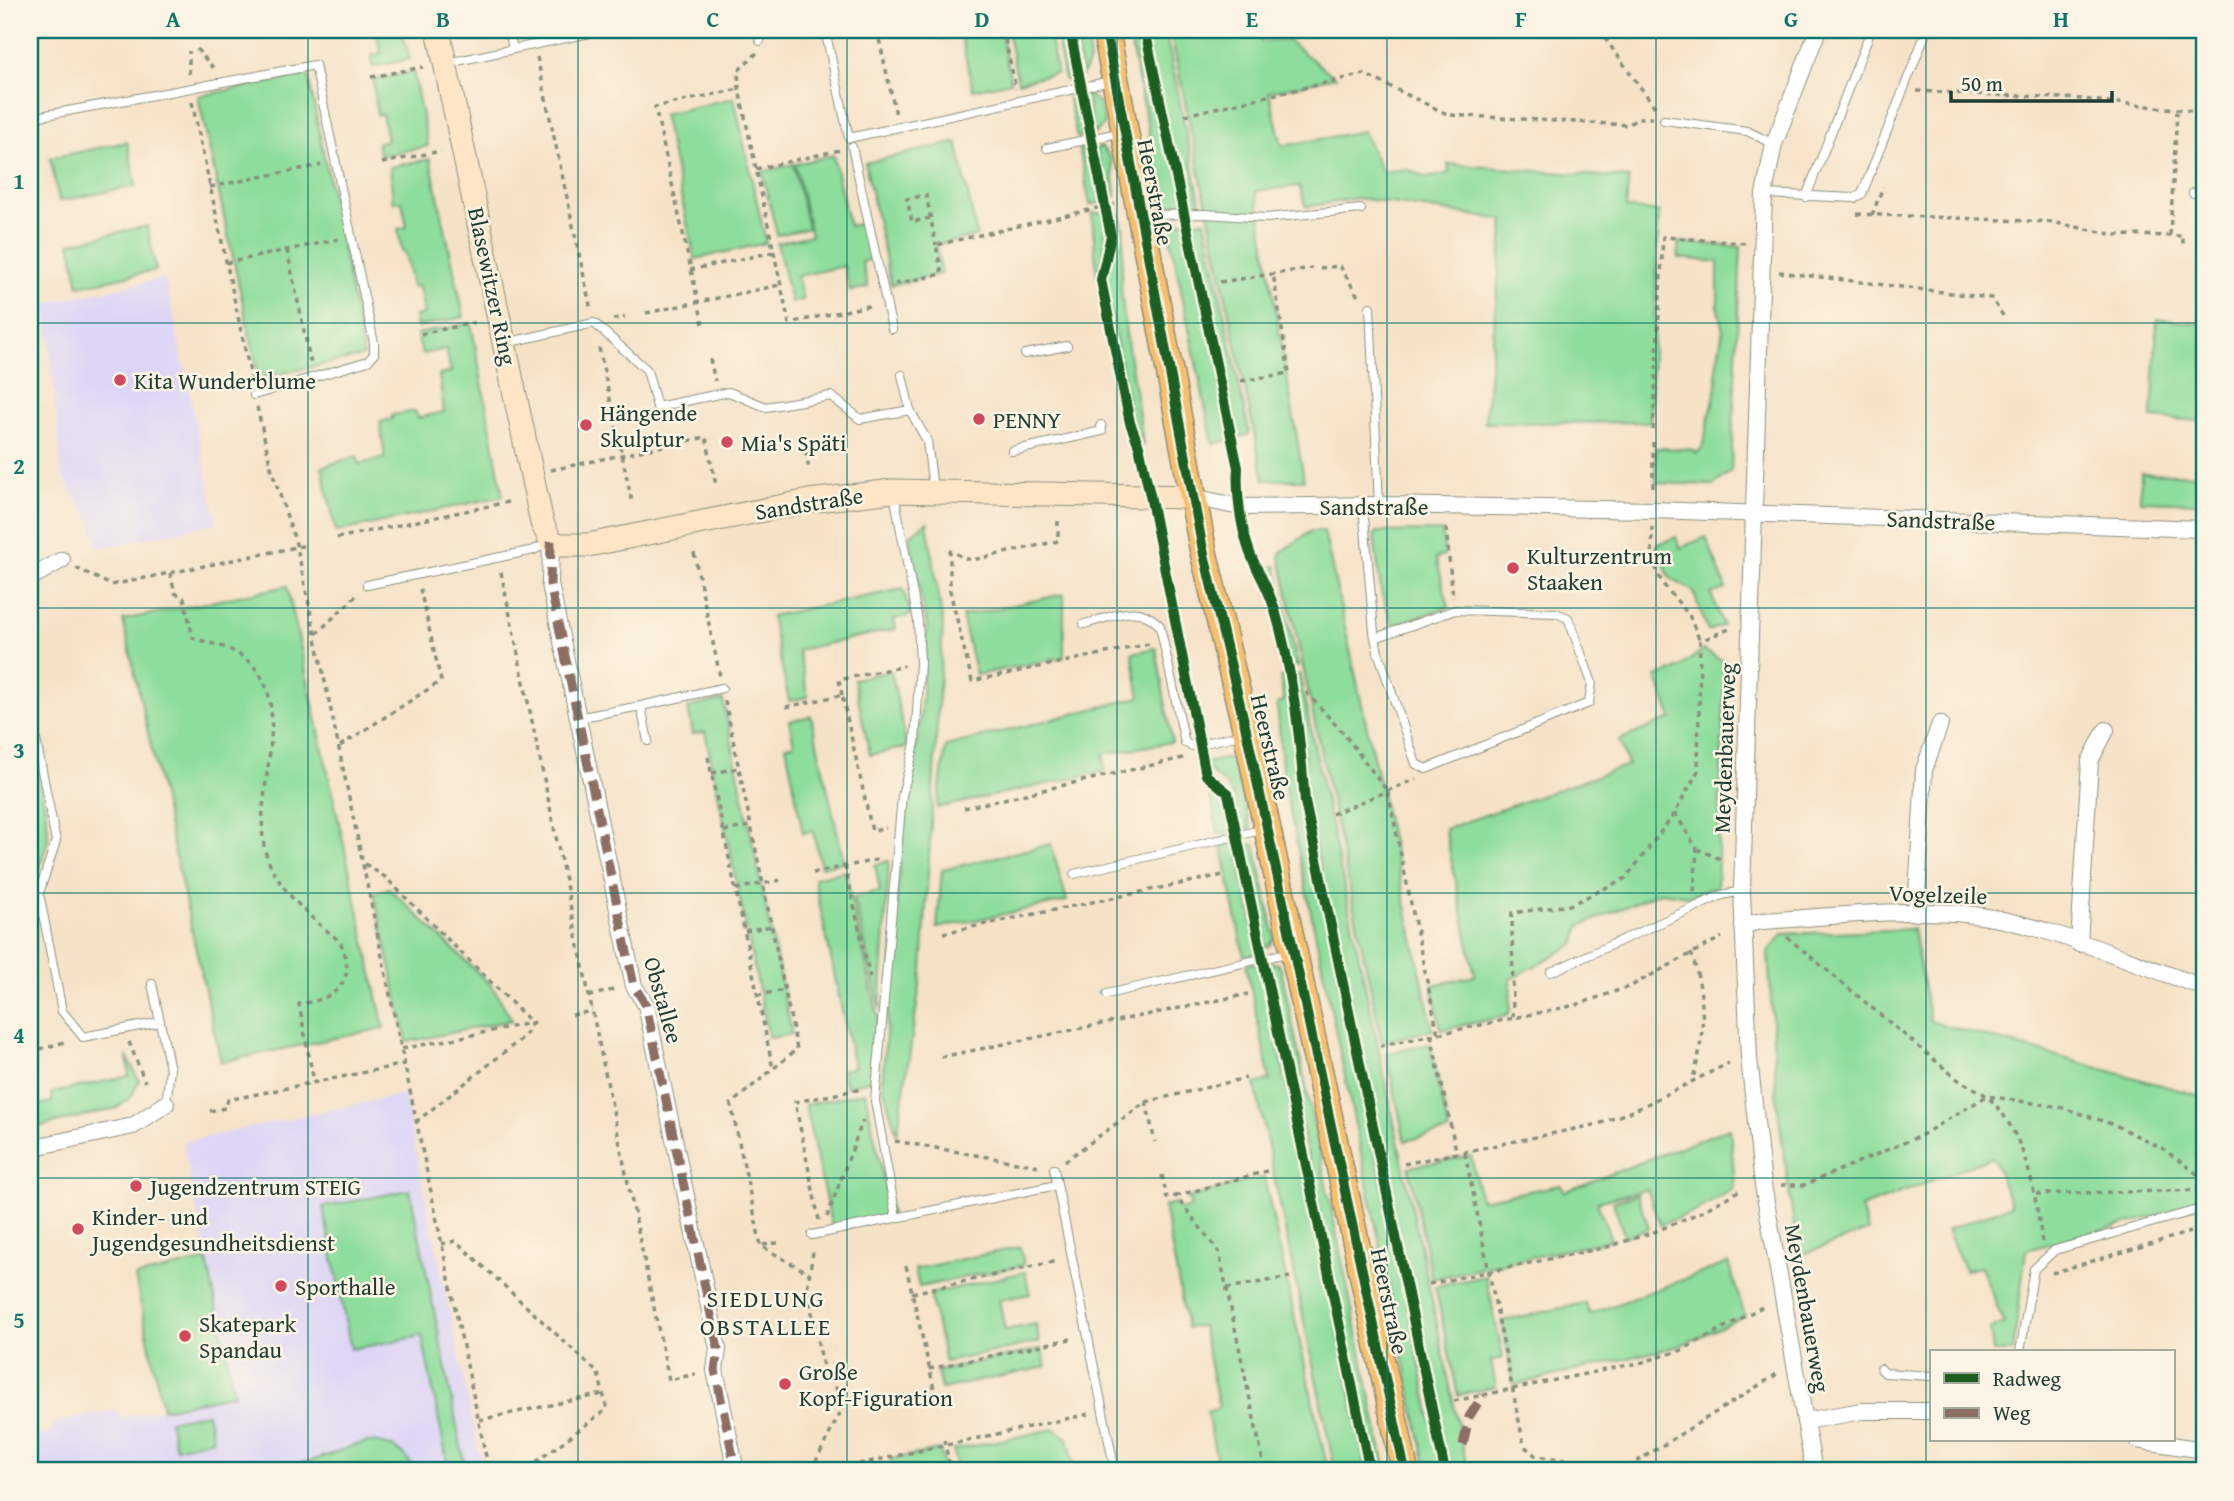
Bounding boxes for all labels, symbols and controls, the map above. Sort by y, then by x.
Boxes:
text: A [166,2,181,35]
text: B [436,2,450,35]
text: C [706,2,720,35]
text: D [975,2,990,35]
text: E [1246,2,1258,35]
text: F [1515,2,1527,35]
text: G [1784,2,1798,35]
text: H [2053,2,2069,35]
scale bar [1951,60,2112,104]
text: 50 m [1961,68,2003,99]
street label: Heerstraße [1130,136,1182,248]
text: 1 [13,164,25,197]
street label: Blasewitzer Ring [460,204,526,369]
place label: Kita Wunderblume [134,364,316,397]
marker: Kita Wunderblume [112,372,128,388]
place label: Hängende Skulptur [600,396,697,455]
place label: PENNY [993,403,1061,436]
marker: PENNY [971,411,987,427]
marker: Hängende Skulptur [578,417,594,433]
place label: Mia's Späti [741,426,846,459]
marker: Mia's Späti [719,434,735,450]
text: 2 [13,449,25,482]
street label: Sandstraße [753,478,865,528]
street label: Sandstraße [1320,490,1428,523]
street label: Sandstraße [1886,502,1996,538]
place label: Kulturzentrum Staaken [1527,539,1672,598]
marker: Kulturzentrum Staaken [1505,560,1521,576]
street label: Meydenbauerweg [1705,662,1743,834]
street label: Heerstraße [1243,691,1299,803]
text: 3 [13,733,25,766]
street label: Vogelzeile [1888,876,1988,912]
street label: Obstallee [636,953,692,1047]
text: 4 [13,1018,25,1051]
place label: Jugendzentrum STEIG [147,1170,362,1203]
marker: Jugendzentrum STEIG [128,1178,144,1194]
place label: Kinder- und Jugendgesundheitsdienst [89,1200,335,1259]
marker: Kinder- und Jugendgesundheitsdienst [70,1221,86,1237]
street label: Meydenbauerweg [1777,1221,1839,1395]
street label: Heerstraße [1363,1245,1417,1357]
place label: Sporthalle [295,1270,395,1303]
marker: Sporthalle [273,1278,289,1294]
district label: SIEDLUNG OBSTALLEE [700,1281,832,1344]
text: 5 [13,1303,25,1336]
place label: Skatepark Spandau [199,1307,296,1366]
marker: Skatepark Spandau [177,1328,193,1344]
legend [1930,1350,2174,1442]
place label: Große Kopf-Figuration [799,1355,953,1414]
text: Radweg [1993,1363,2062,1394]
marker: Große Kopf-Figuration [777,1376,793,1392]
text: Weg [1993,1397,2031,1428]

